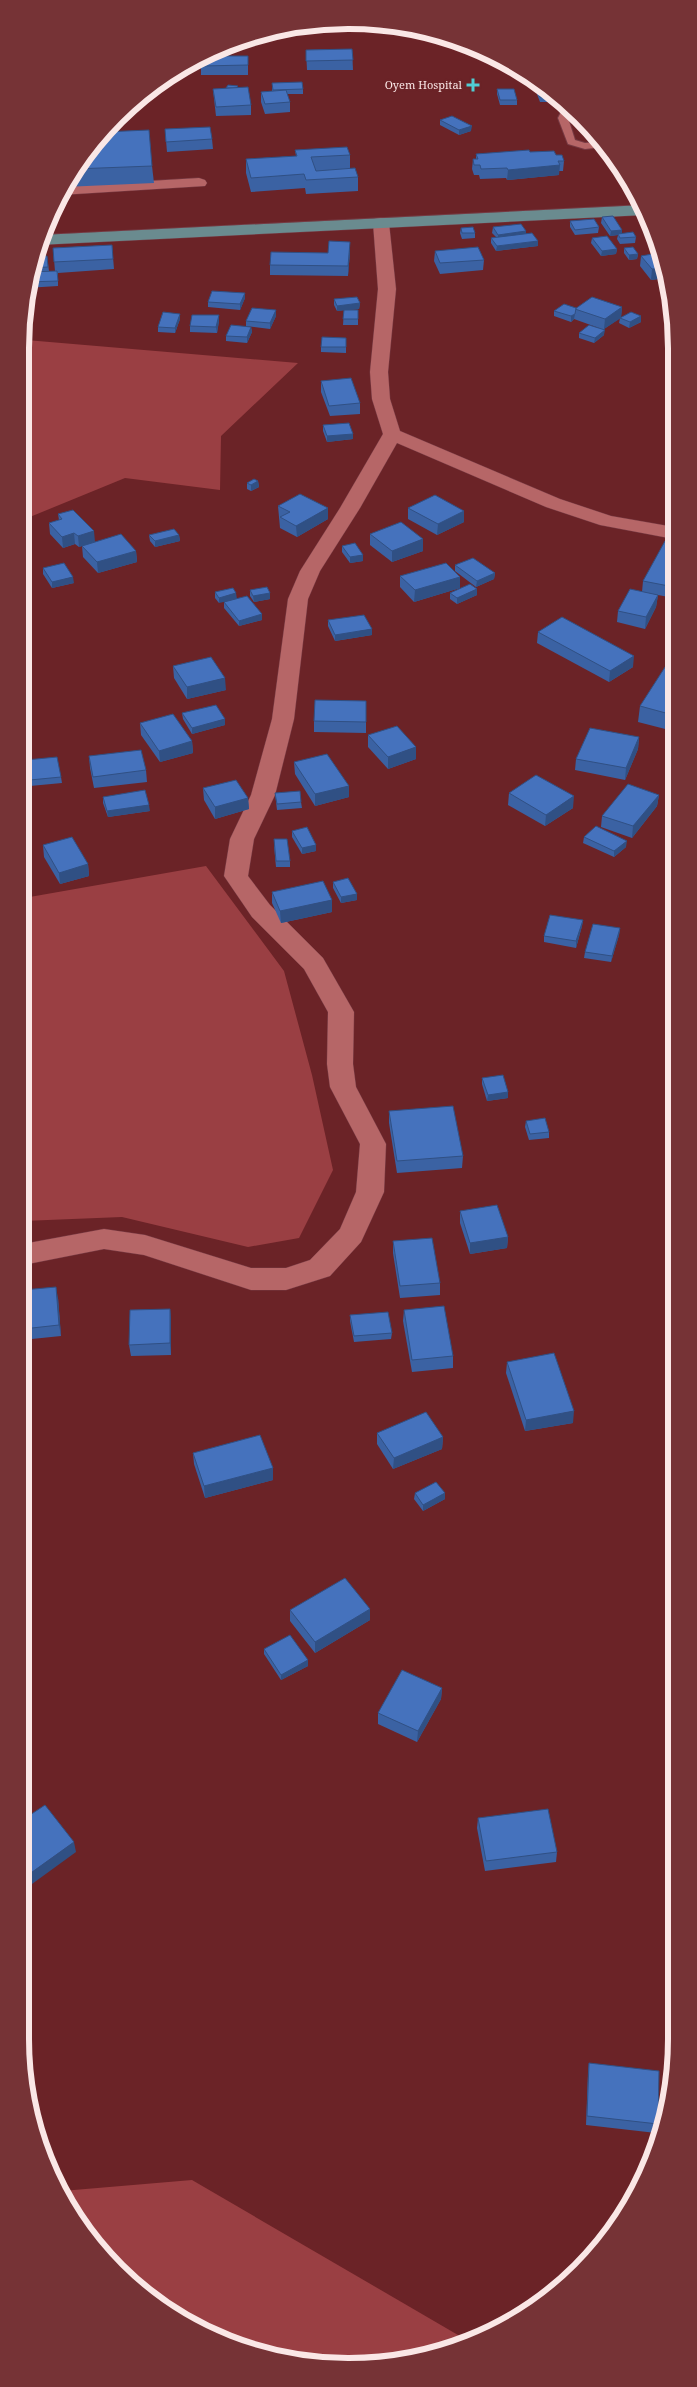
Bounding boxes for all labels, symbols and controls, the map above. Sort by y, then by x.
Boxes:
place label: Oyem Hospital [385,77,463,92]
marker: Oyem Hospital [466,78,480,92]

